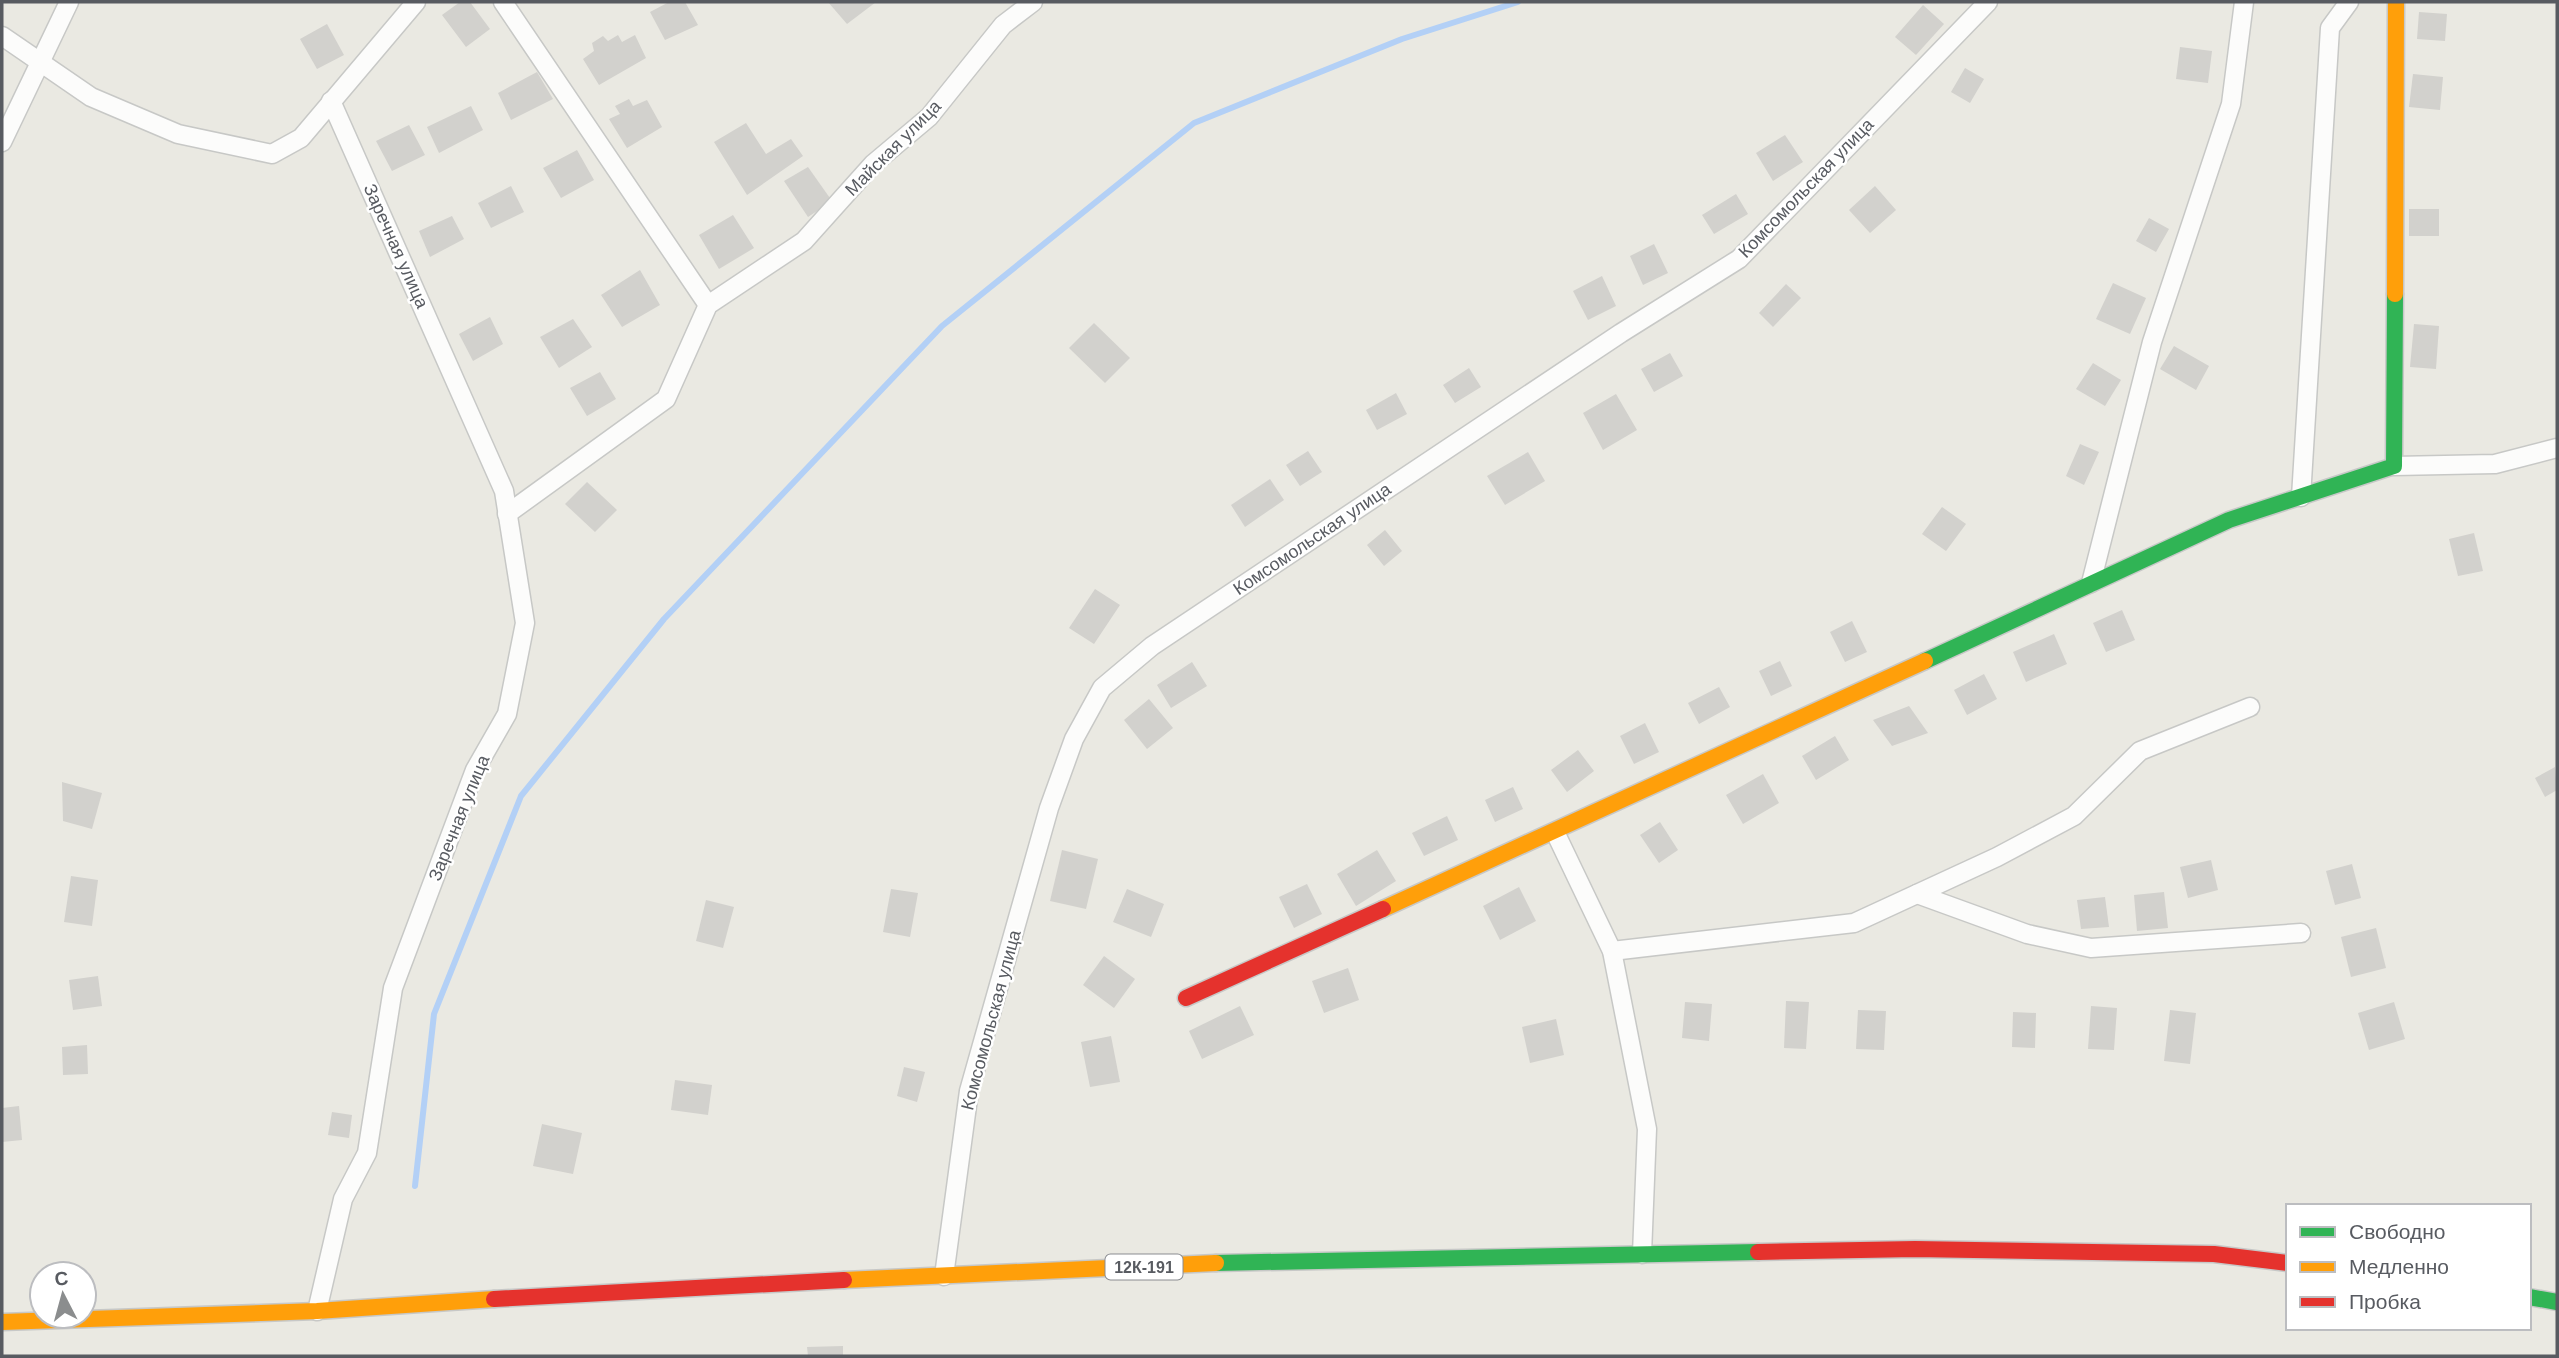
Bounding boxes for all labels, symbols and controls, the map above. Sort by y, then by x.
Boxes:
street label: Майская улица [841,95,946,200]
street label: Комсомольская улица [1734,114,1878,262]
street label: Заречная улица [360,181,433,312]
street label: Комсомольская улица [1230,478,1395,599]
street label: Заречная улица [425,751,494,884]
street label: Комсомольская улица [957,927,1025,1112]
legend [2286,1204,2531,1330]
text: Свободно [2349,1220,2446,1243]
road number: 12К-191 [1106,1254,1182,1280]
text: Медленно [2349,1255,2449,1278]
north arrow [28,1260,98,1330]
text: С [53,1267,69,1290]
text: Пробка [2349,1290,2421,1313]

